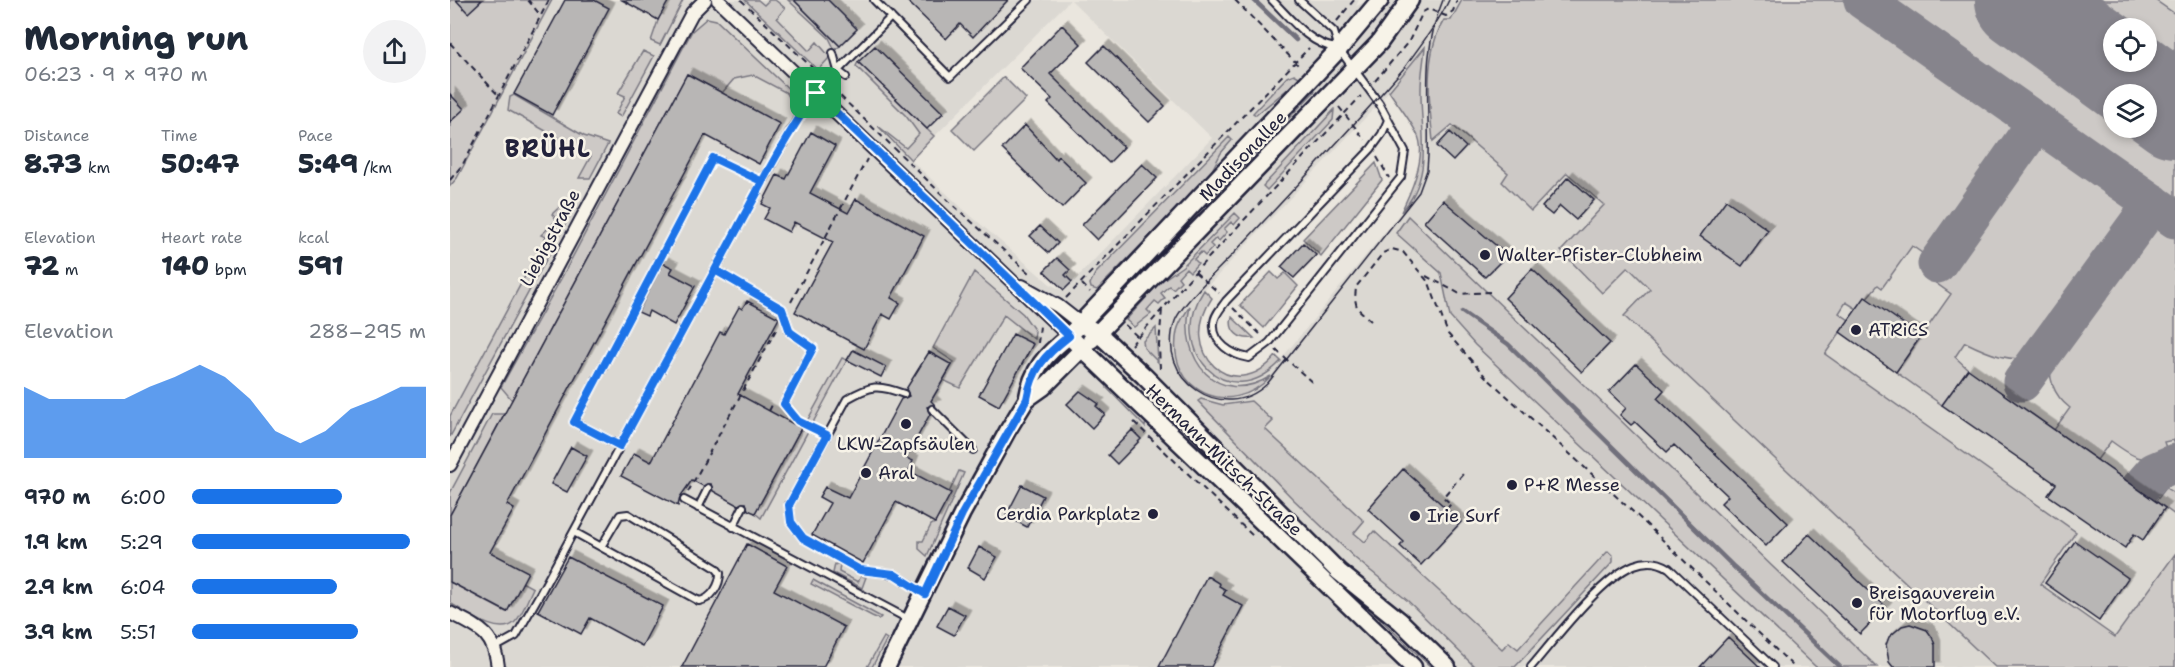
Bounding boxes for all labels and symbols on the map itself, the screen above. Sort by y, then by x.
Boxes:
pin [790,67,841,118]
street label: Madisonallee [1194,106,1292,206]
district label: BRÜHL [505,133,591,165]
street label: Liebigstraße [514,185,586,291]
place label: Walter-Pfister-Clubheim [1497,243,1702,267]
marker: Walter-Pfister-Clubheim [1478,248,1492,262]
place label: ATRiCS [1868,318,1928,342]
marker: ATRiCS [1849,323,1863,337]
street label: Hermann-Mitsch-Straße [1140,379,1308,541]
marker: LKW-Zapfsäulen [899,417,913,431]
place label: LKW-Zapfsäulen [837,432,975,456]
place label: Aral [878,461,915,485]
marker: Aral [859,466,873,480]
place label: P+R Messe [1524,473,1620,497]
marker: P+R Messe [1505,478,1519,492]
place label: Cerdia Parkplatz [996,502,1141,526]
place label: Irie Surf [1427,504,1500,528]
marker: Cerdia Parkplatz [1146,507,1160,521]
marker: Irie Surf [1408,509,1422,523]
place label: Breisgauverein für Motorflug e.V. [1869,581,2020,626]
marker: Breisgauverein für Motorflug e.V. [1850,596,1864,610]

